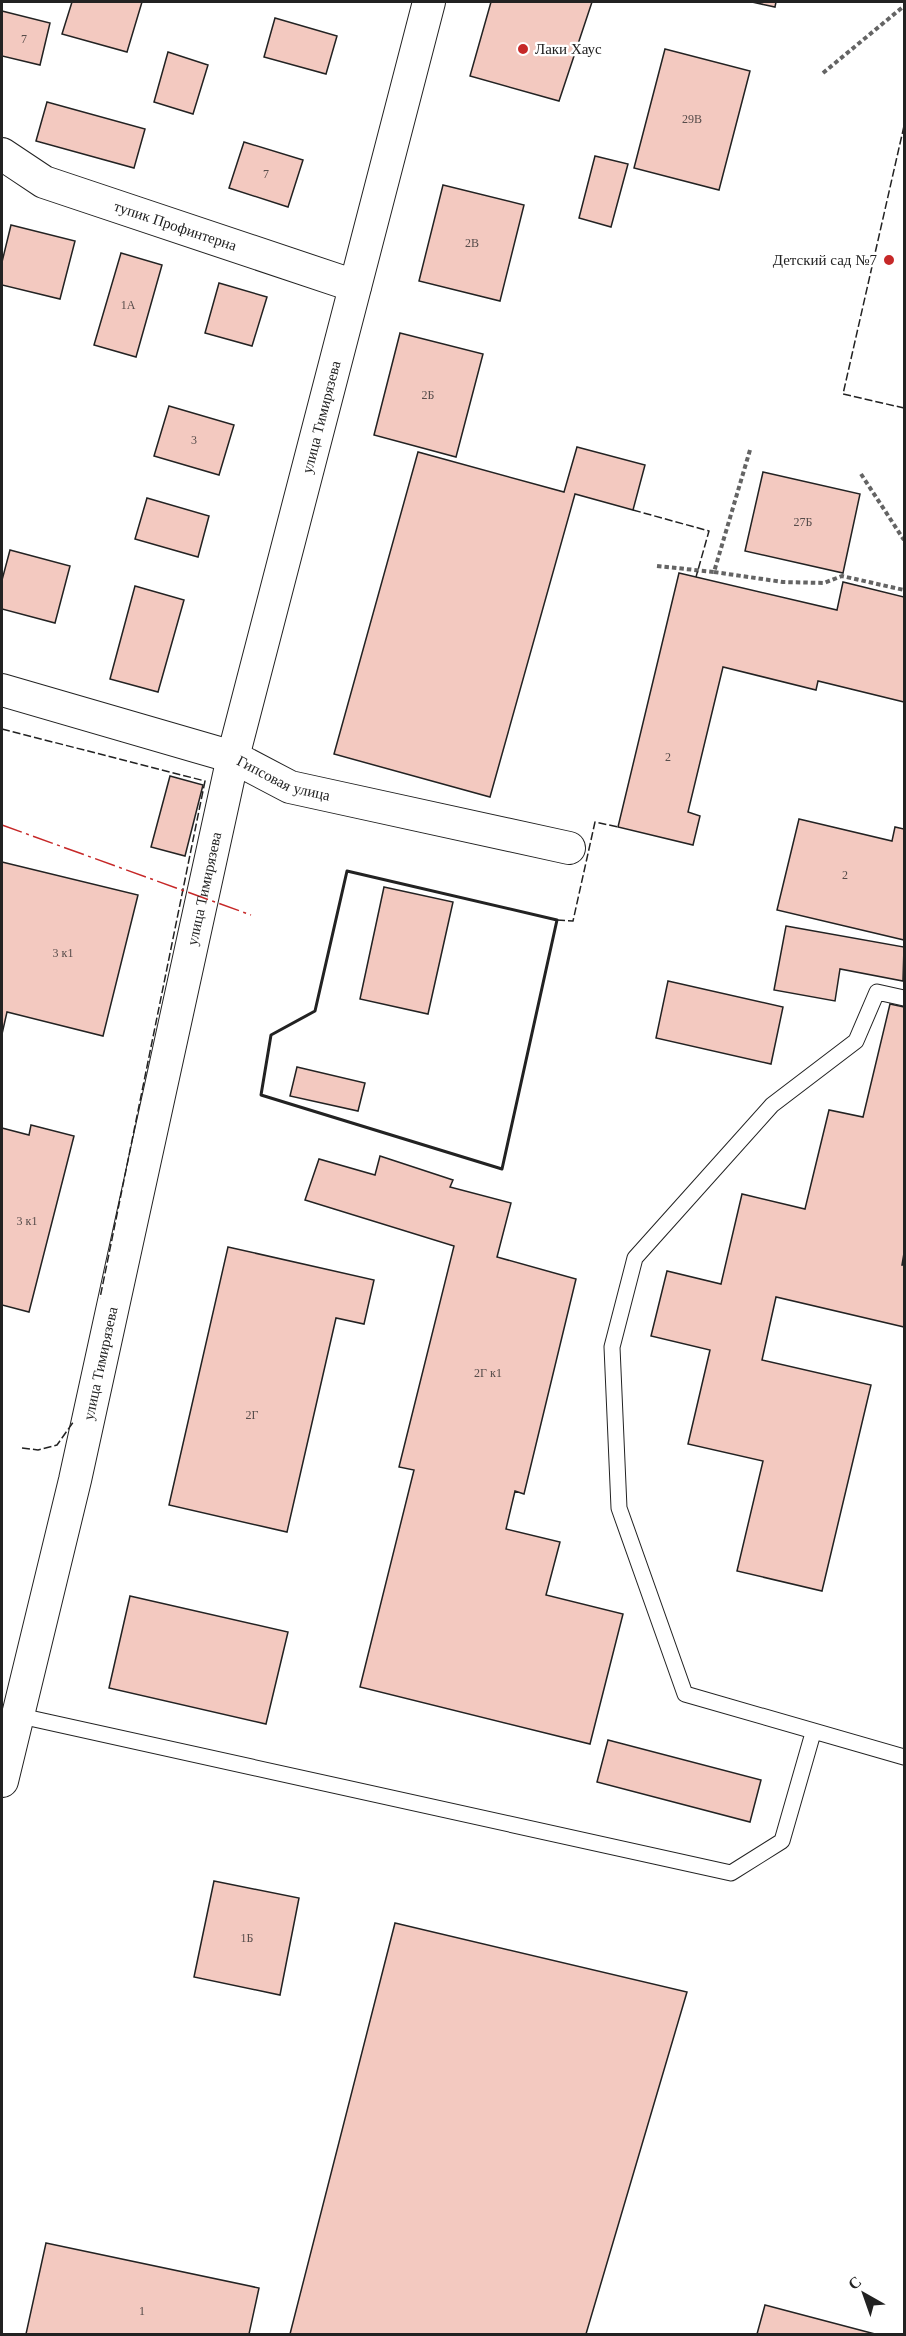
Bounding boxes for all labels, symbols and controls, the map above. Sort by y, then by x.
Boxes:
house number: 7 [21,32,27,46]
place label: Лаки Хаус [535,41,602,57]
marker: Лаки Хаус [516,42,530,56]
house number: 29В [682,112,702,126]
house number: 7 [263,167,269,181]
street label: тупик Профинтерна [112,198,239,254]
house number: 2В [465,236,479,250]
place label: Детский сад №7 [773,252,877,268]
marker: Детский сад №7 [882,253,896,267]
house number: 1А [121,298,136,312]
street label: улица Тимирязева [299,359,344,475]
house number: 2Б [422,388,435,402]
house number: 3 [191,433,197,447]
house number: 27Б [794,515,813,529]
house number: 2 [665,750,671,764]
street label: Гипсовая улица [234,753,332,804]
street label: улица Тимирязева [184,830,224,947]
house number: 2 [842,868,848,882]
house number: 3 к1 [53,946,73,960]
house number: 3 к1 [17,1214,37,1228]
street label: улица Тимирязева [80,1305,121,1422]
house number: 2Г к1 [474,1366,502,1380]
house number: 2Г [246,1408,259,1422]
house number: 1Б [241,1931,254,1945]
north arrow [834,2264,894,2324]
text: С [845,2273,865,2293]
house number: 1 [139,2304,145,2318]

